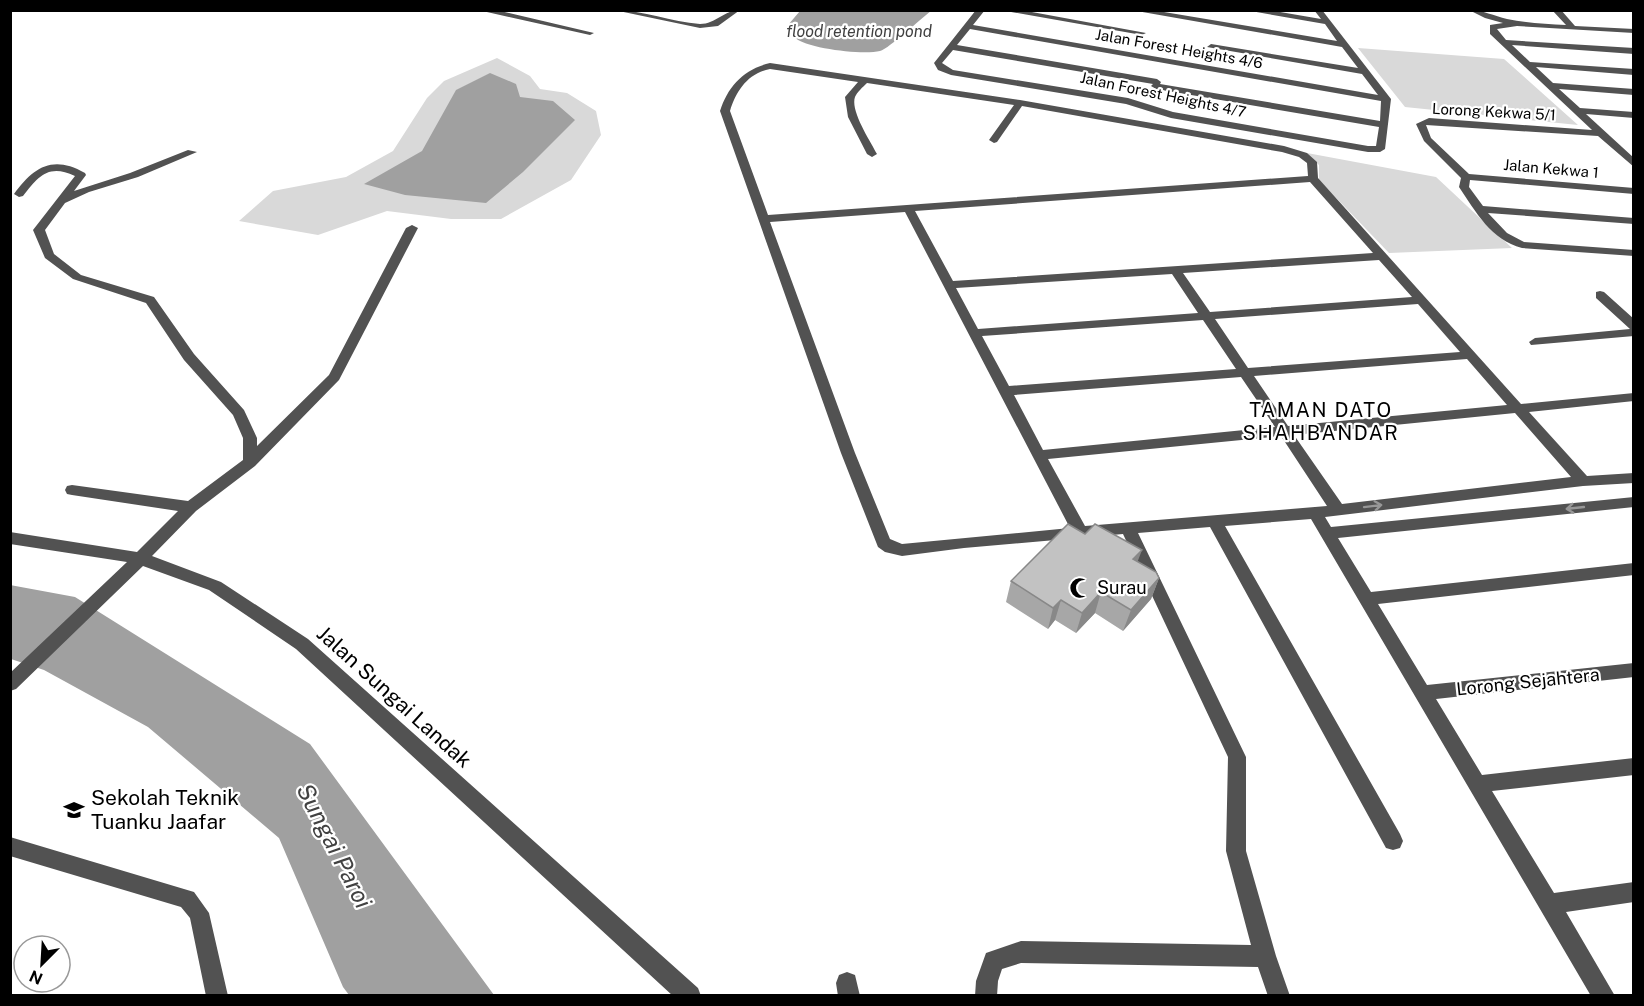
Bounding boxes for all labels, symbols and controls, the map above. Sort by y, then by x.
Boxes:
water label: flood retention pond [786,22,933,41]
street label: Jalan Forest Heights 4/6 [1094,25,1264,72]
street label: Jalan Forest Heights 4/7 [1079,69,1248,120]
street label: Lorong Kekwa 5/1 [1432,100,1556,123]
street label: Jalan Kekwa 1 [1503,156,1599,181]
district label: TAMAN DATO SHAHBANDAR [1243,398,1399,445]
one-way arrow [1362,500,1382,511]
one-way arrow [1566,503,1586,514]
mosque icon: Surau [1068,576,1092,600]
place label: Surau [1097,577,1147,598]
street label: Jalan Sungai Landak [312,621,477,773]
street label: Lorong Sejahtera [1455,664,1601,699]
water label: Sungai Paroi [291,779,378,913]
place label: Sekolah Teknik Tuanku Jaafar [91,785,239,834]
school or university icon: Sekolah Teknik Tuanku Jaafar [62,798,86,822]
north arrow [12,934,72,994]
text: N [27,966,46,988]

